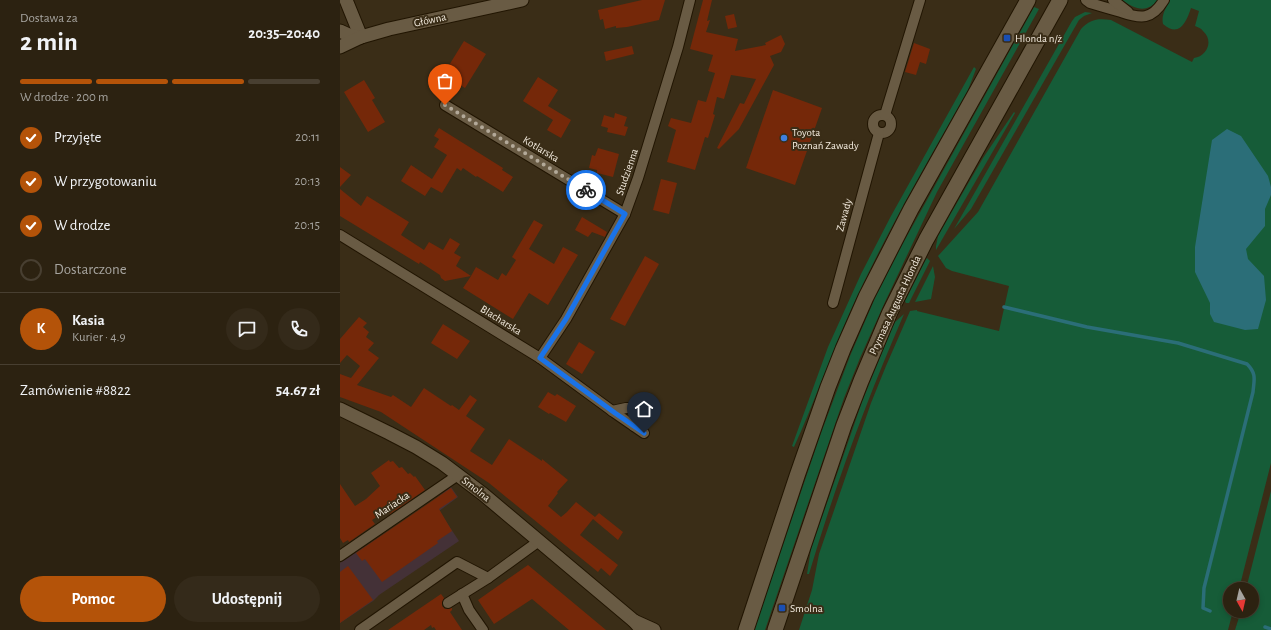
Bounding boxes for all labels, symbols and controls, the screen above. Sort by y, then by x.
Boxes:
street label: Główna [413,11,447,29]
text: Dostawa za [20,12,78,25]
text: 20:35–20:40 [248,26,320,41]
text: 2 min [20,29,78,55]
marker: Hlonda n/ż [1002,33,1012,43]
place label: Hlonda n/ż [1015,33,1063,44]
pin [428,64,462,105]
icon: bag [434,70,456,92]
text: W drodze · 200 m [20,91,108,104]
icon: check [20,127,42,149]
place label: Toyota Poznań Zawady [792,127,859,151]
text: Przyjęte [54,130,101,145]
text: 20:11 [295,131,320,144]
marker: Toyota Poznań Zawady [779,133,789,143]
street label: Kotlarska [521,134,561,164]
street label: Studzienna [614,147,640,197]
courier [566,170,606,210]
icon: check [20,171,42,193]
text: W przygotowaniu [54,174,157,189]
text: 20:13 [294,175,320,188]
icon: bike [575,179,597,201]
street label: Zawady [834,197,854,233]
icon: check [20,215,42,237]
text: W drodze [54,218,111,233]
text: 20:15 [294,219,320,232]
street label: Prymasa Augusta Hlonda [867,254,923,356]
text: Dostarczone [54,262,127,277]
street label: Blacharska [479,303,523,337]
button: chat [226,308,268,350]
button: phone [278,308,320,350]
text: Kasia [72,313,105,328]
text: K [37,321,45,336]
text: Kurier · 4.9 [72,331,126,344]
text: Zamówienie #8822 [20,383,131,398]
text: 54.67 zł [276,383,320,398]
pin [627,392,661,433]
icon: home [633,398,655,420]
street label: Smolna [460,475,492,503]
street label: Mariacka [373,490,411,520]
button: Pomoc [20,576,166,622]
button: Udostępnij [174,576,320,622]
north arrow [1223,582,1259,618]
map controls [1223,582,1259,618]
marker: Smolna [777,603,787,613]
place label: Smolna [790,603,823,614]

